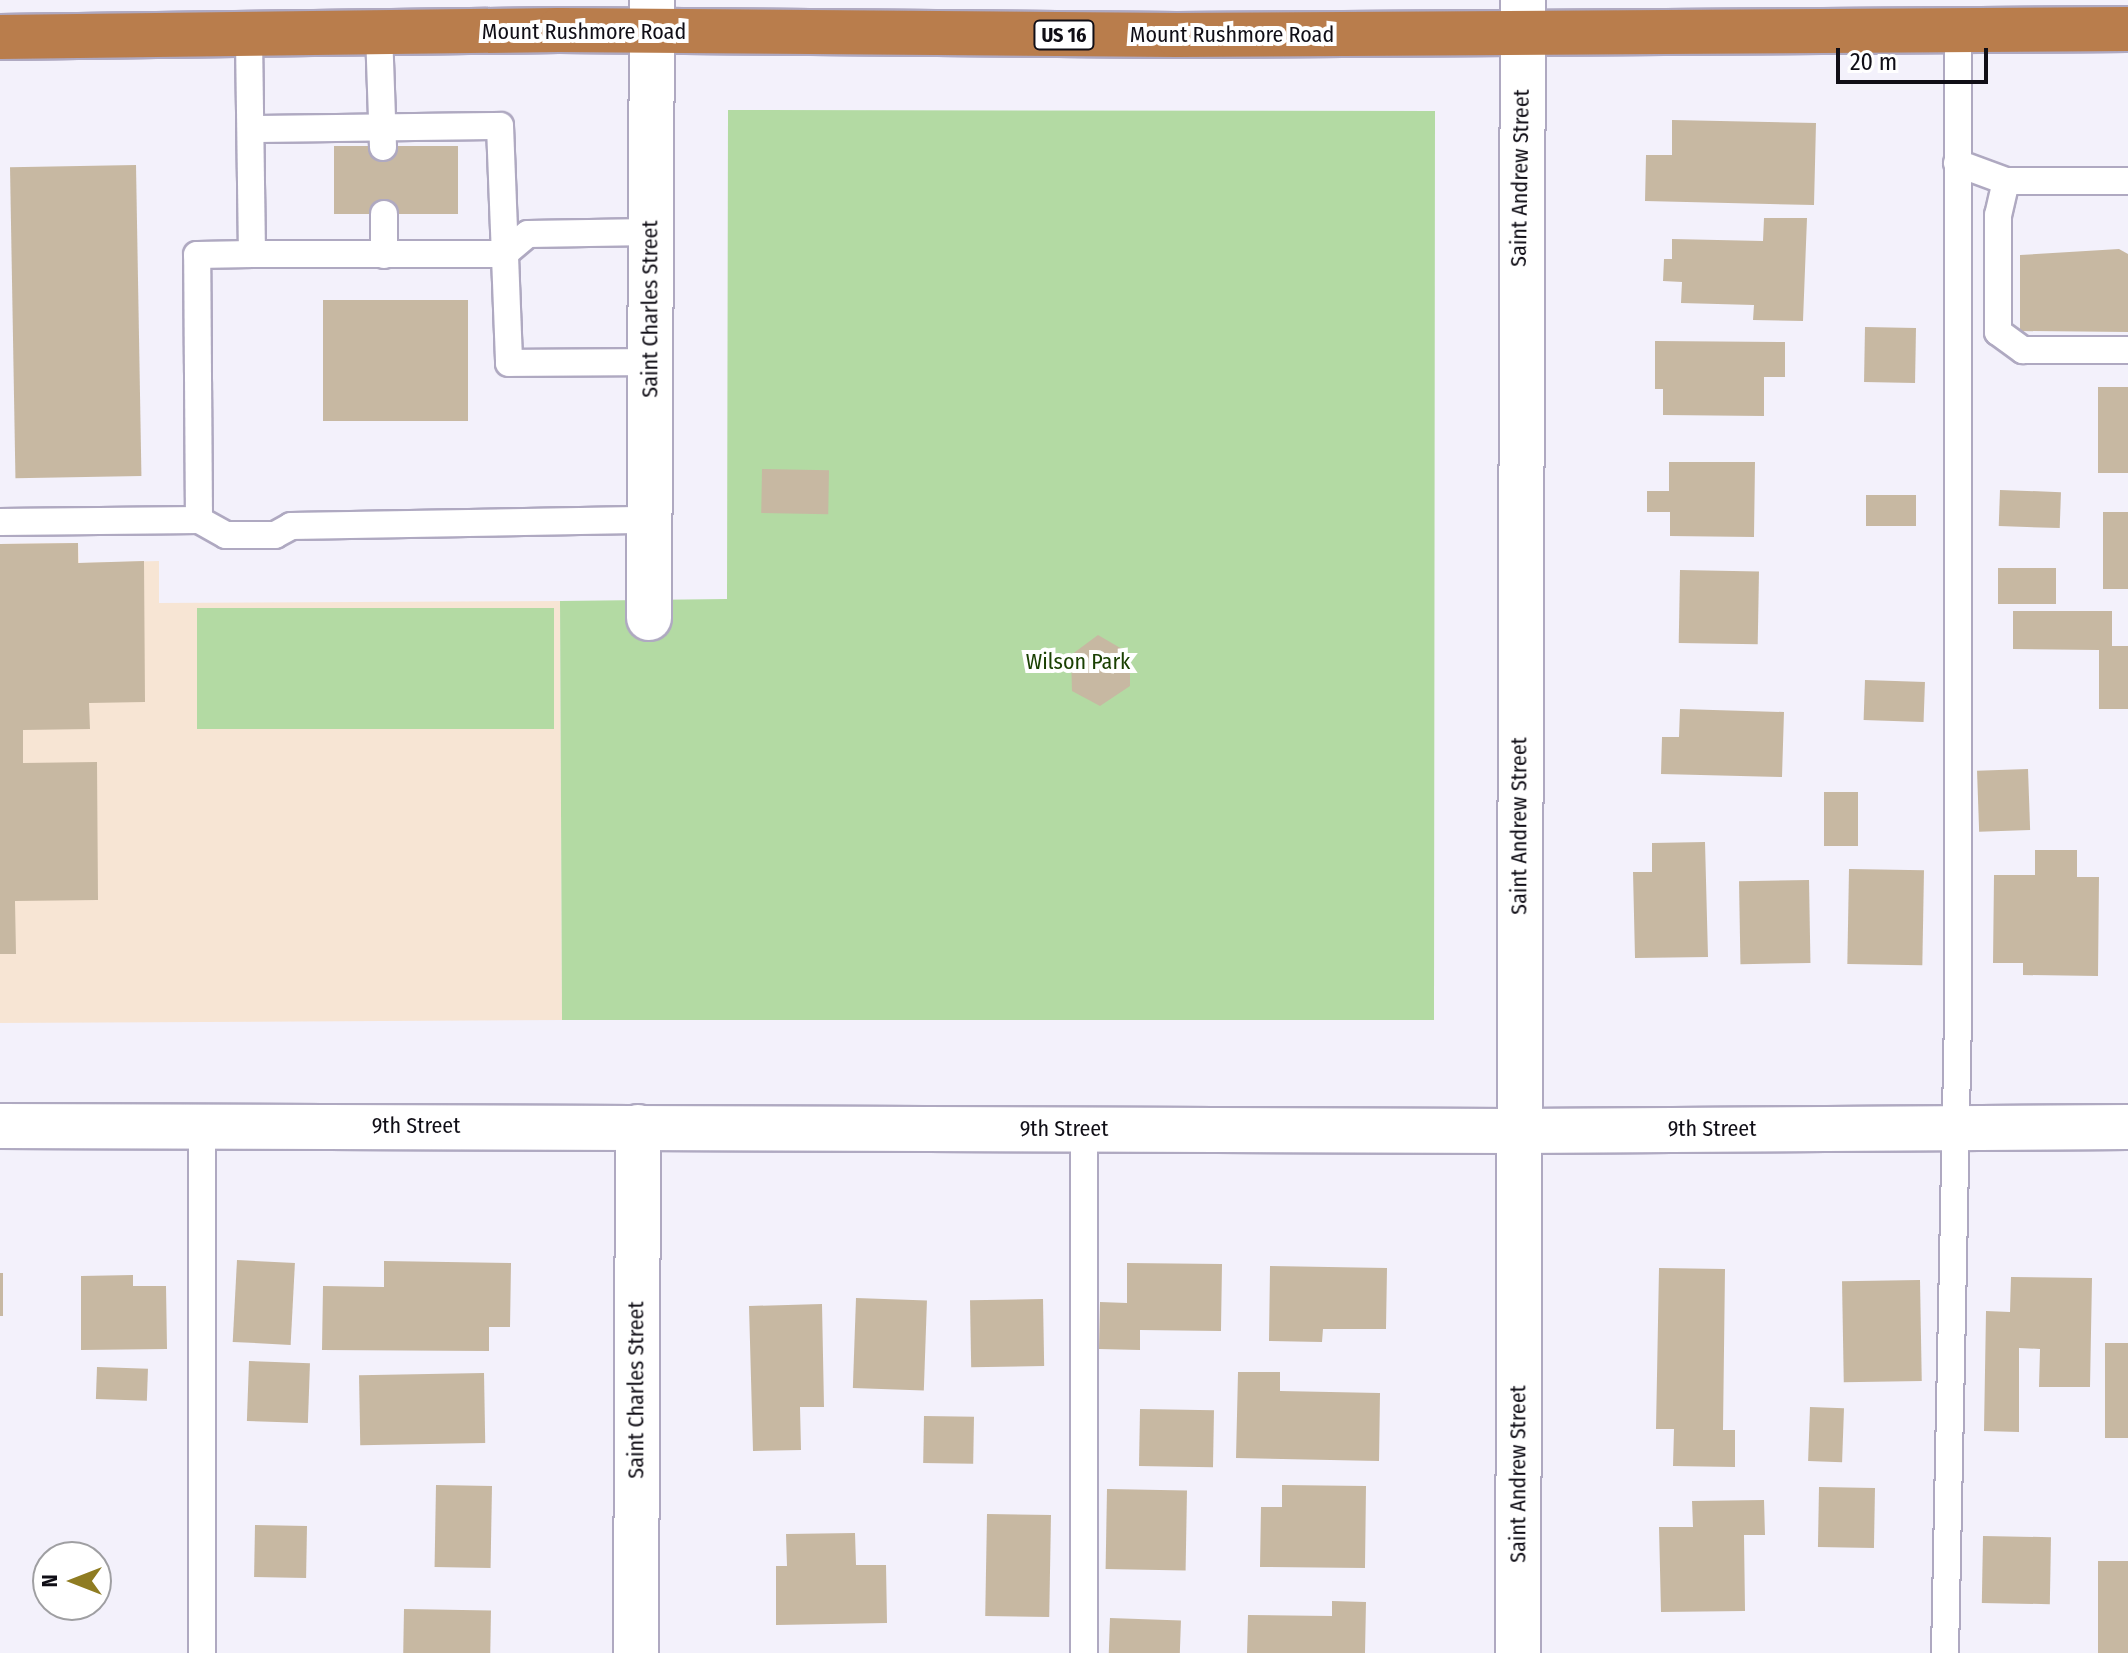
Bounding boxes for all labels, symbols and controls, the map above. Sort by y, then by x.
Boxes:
street label: Mount Rushmore Road [482,19,686,45]
road number: US 16 [1032,19,1096,51]
street label: Mount Rushmore Road [1130,22,1334,48]
scale bar [1840,32,1992,82]
text: 20 m [1850,48,1897,76]
street label: Saint Andrew Street [1505,89,1535,267]
street label: Saint Charles Street [637,220,663,398]
park label: Wilson Park [1026,649,1130,675]
street label: Saint Andrew Street [1506,737,1532,915]
street label: 9th Street [372,1113,460,1139]
street label: 9th Street [1020,1116,1108,1142]
street label: 9th Street [1668,1116,1756,1142]
street label: Saint Charles Street [623,1301,649,1479]
street label: Saint Andrew Street [1505,1385,1531,1563]
north arrow [32,1541,112,1621]
text: N [36,1574,63,1588]

